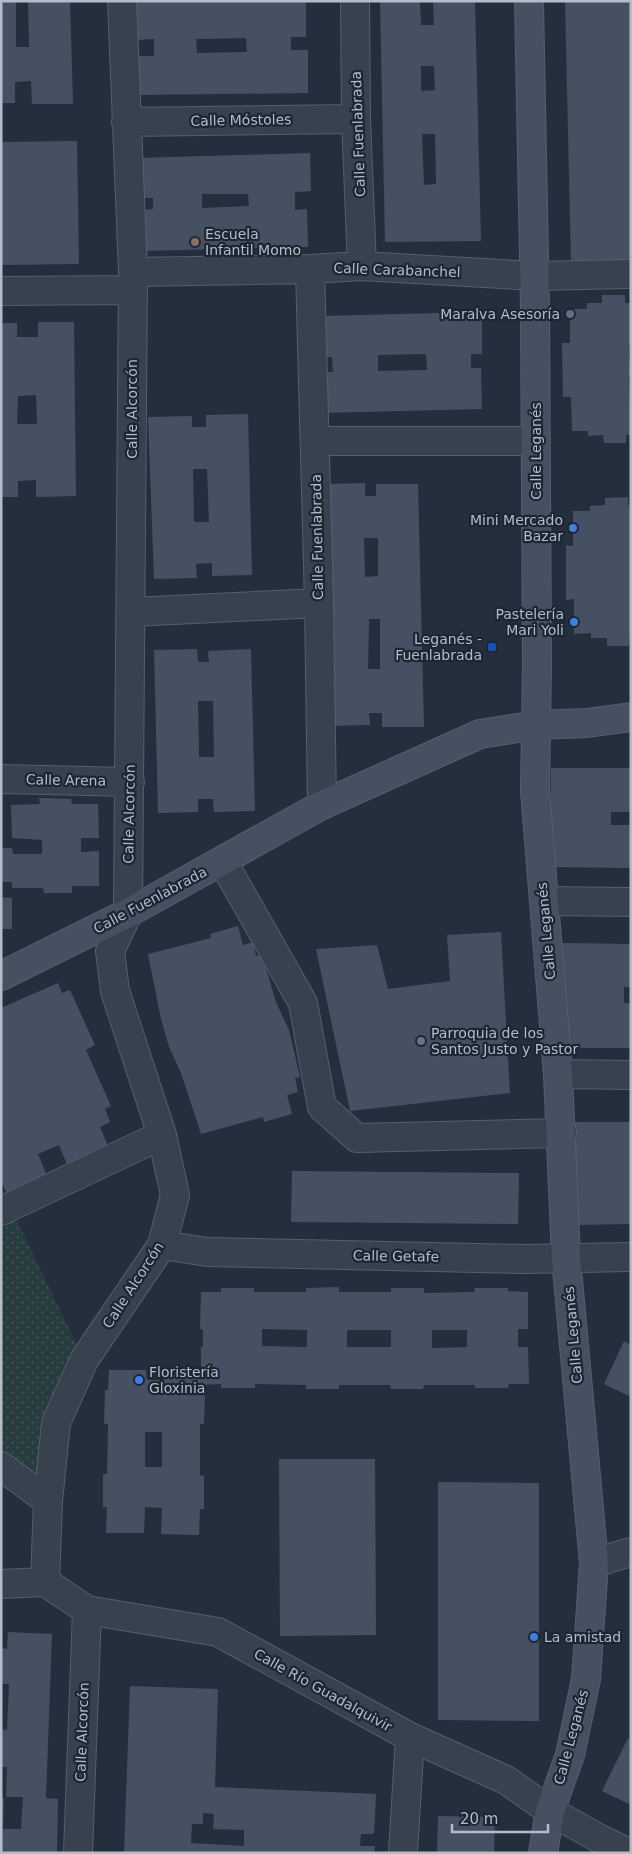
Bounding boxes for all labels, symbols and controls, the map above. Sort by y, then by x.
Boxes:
street label: Calle Fuenlabrada [348,71,368,197]
street label: Calle Móstoles [190,111,292,129]
place label: Escuela Infantil Momo [205,226,301,258]
marker: Escuela Infantil Momo [189,236,201,248]
street label: Calle Carabanchel [333,260,461,280]
place label: Maralva Asesoría [440,306,560,322]
marker: Maralva Asesoría [564,308,576,320]
street label: Calle Alcorcón [124,359,140,459]
street label: Calle Leganés [528,402,544,500]
street label: Calle Fuenlabrada [308,474,326,600]
place label: Mini Mercado Bazar [470,512,563,544]
marker: Mini Mercado Bazar [567,522,579,534]
place label: Pastelería Mari Yoli [495,606,564,638]
marker: Pastelería Mari Yoli [568,616,580,628]
place label: Leganés - Fuenlabrada [395,631,482,663]
marker: Leganés - Fuenlabrada [486,641,498,653]
street label: Calle Alcorcón [120,764,138,864]
street label: Calle Arena [26,771,106,789]
street label: Calle Fuenlabrada [91,863,209,937]
street label: Calle Leganés [534,882,558,980]
place label: Parroquia de los Santos Justo y Pastor [431,1025,578,1057]
marker: Parroquia de los Santos Justo y Pastor [415,1035,427,1047]
street label: Calle Alcorcón [99,1239,167,1331]
street label: Calle Getafe [353,1247,439,1265]
street label: Calle Leganés [561,1286,585,1384]
place label: Floristería Gloxinia [149,1364,219,1396]
marker: Floristería Gloxinia [133,1374,145,1386]
place label: La amistad [544,1629,621,1645]
marker: La amistad [528,1631,540,1643]
street label: Calle Río Guadalquivir [251,1645,395,1735]
street label: Calle Alcorcón [72,1682,92,1782]
street label: Calle Leganés [551,1688,591,1786]
scale bar [452,1802,548,1834]
text: 20 m [460,1810,498,1828]

